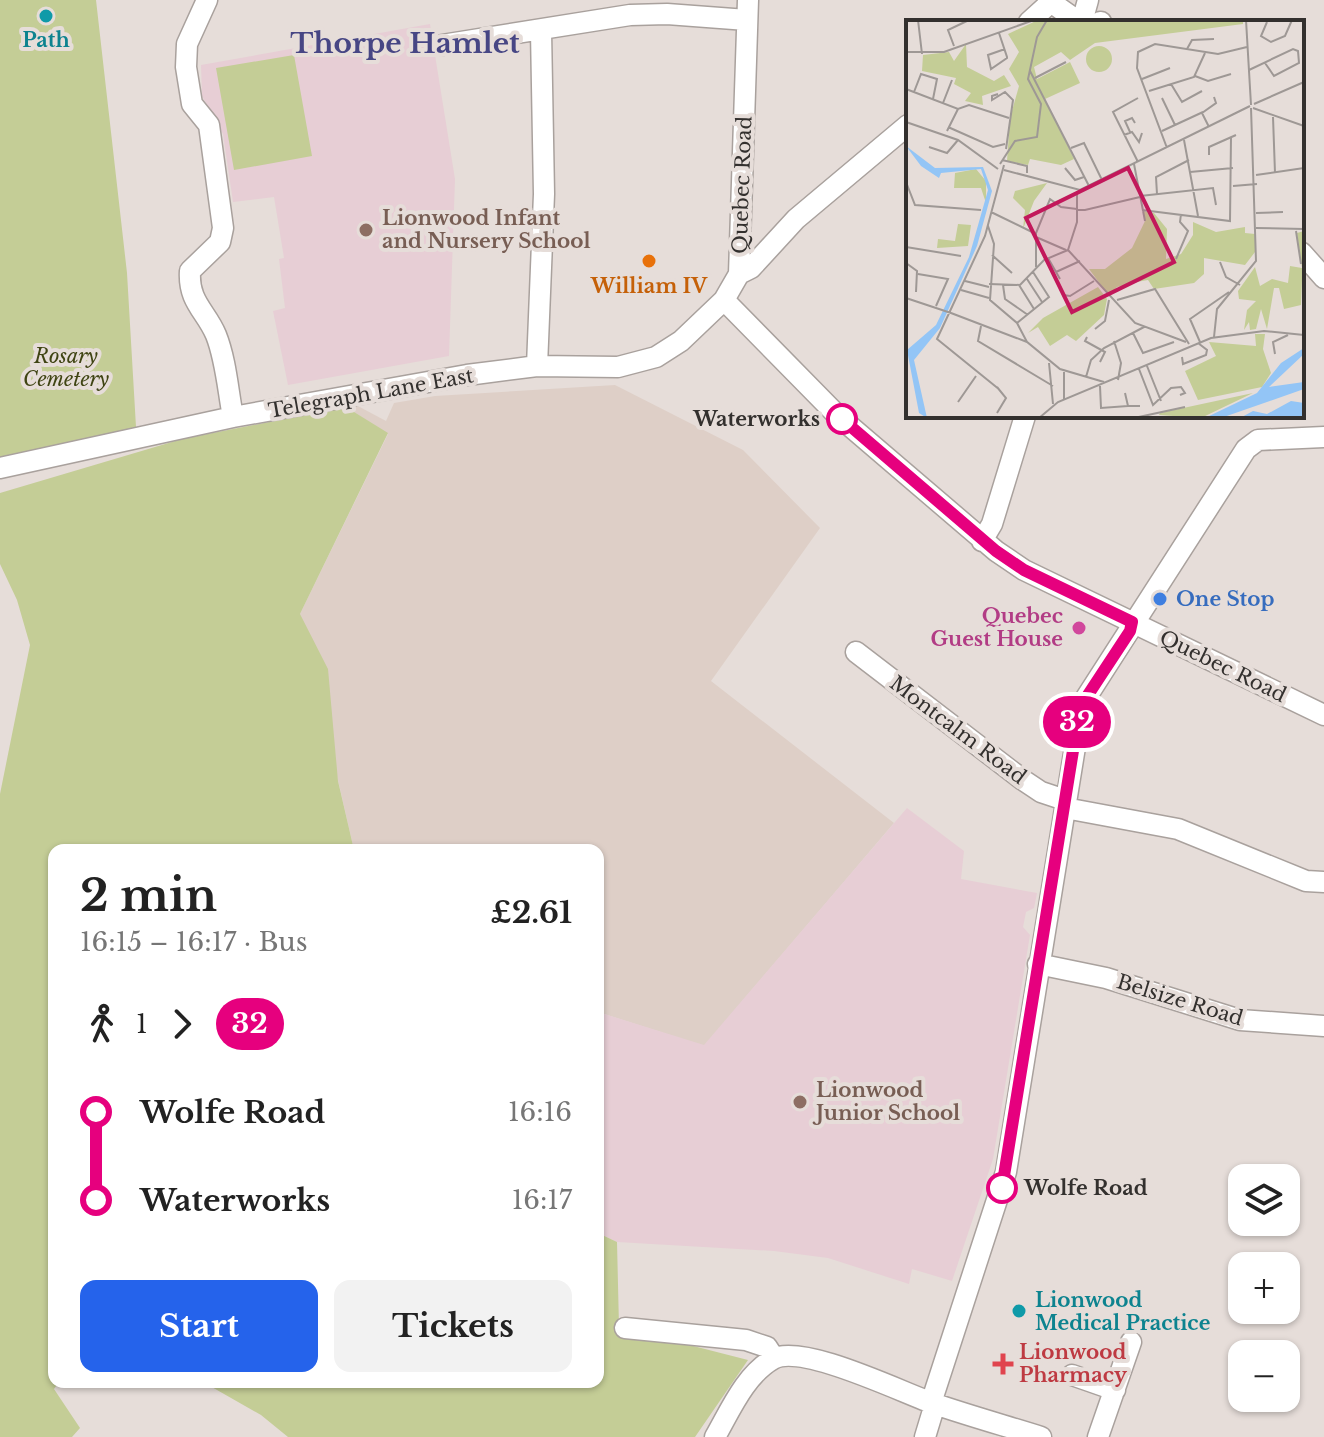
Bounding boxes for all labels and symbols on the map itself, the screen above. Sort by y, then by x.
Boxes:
marker: Path [37,7,55,25]
inset map [906,20,1304,418]
district label: Thorpe Hamlet [290,26,520,61]
place label: Path [22,28,70,52]
street label: Quebec Road [728,116,756,254]
place label: Lionwood Infant and Nursery School [382,206,591,253]
marker: Lionwood Infant and Nursery School [357,221,375,239]
marker: William IV [640,252,658,270]
place label: William IV [590,274,708,298]
park label: Rosary Cemetery [23,344,110,391]
street label: Telegraph Lane East [267,363,476,423]
marker: Waterworks [827,404,857,434]
place label: Waterworks [692,407,820,431]
place label: One Stop [1176,587,1274,611]
marker: One Stop [1151,590,1169,608]
place label: Quebec Guest House [930,604,1063,651]
marker: Quebec Guest House [1070,619,1088,637]
street label: Quebec Road [1156,625,1290,707]
street label: Montcalm Road [885,671,1031,789]
line badge: 32 [1041,696,1113,748]
street label: Belsize Road [1114,969,1246,1031]
place label: Lionwood Junior School [812,1078,960,1125]
marker: Lionwood Junior School [791,1093,809,1111]
marker: Wolfe Road [987,1173,1017,1203]
place label: Wolfe Road [1023,1176,1148,1200]
place label: Lionwood Medical Practice [1035,1288,1210,1335]
marker: Lionwood Medical Practice [1010,1302,1028,1320]
place label: Lionwood Pharmacy [1019,1340,1128,1387]
marker: Lionwood Pharmacy [994,1355,1012,1373]

